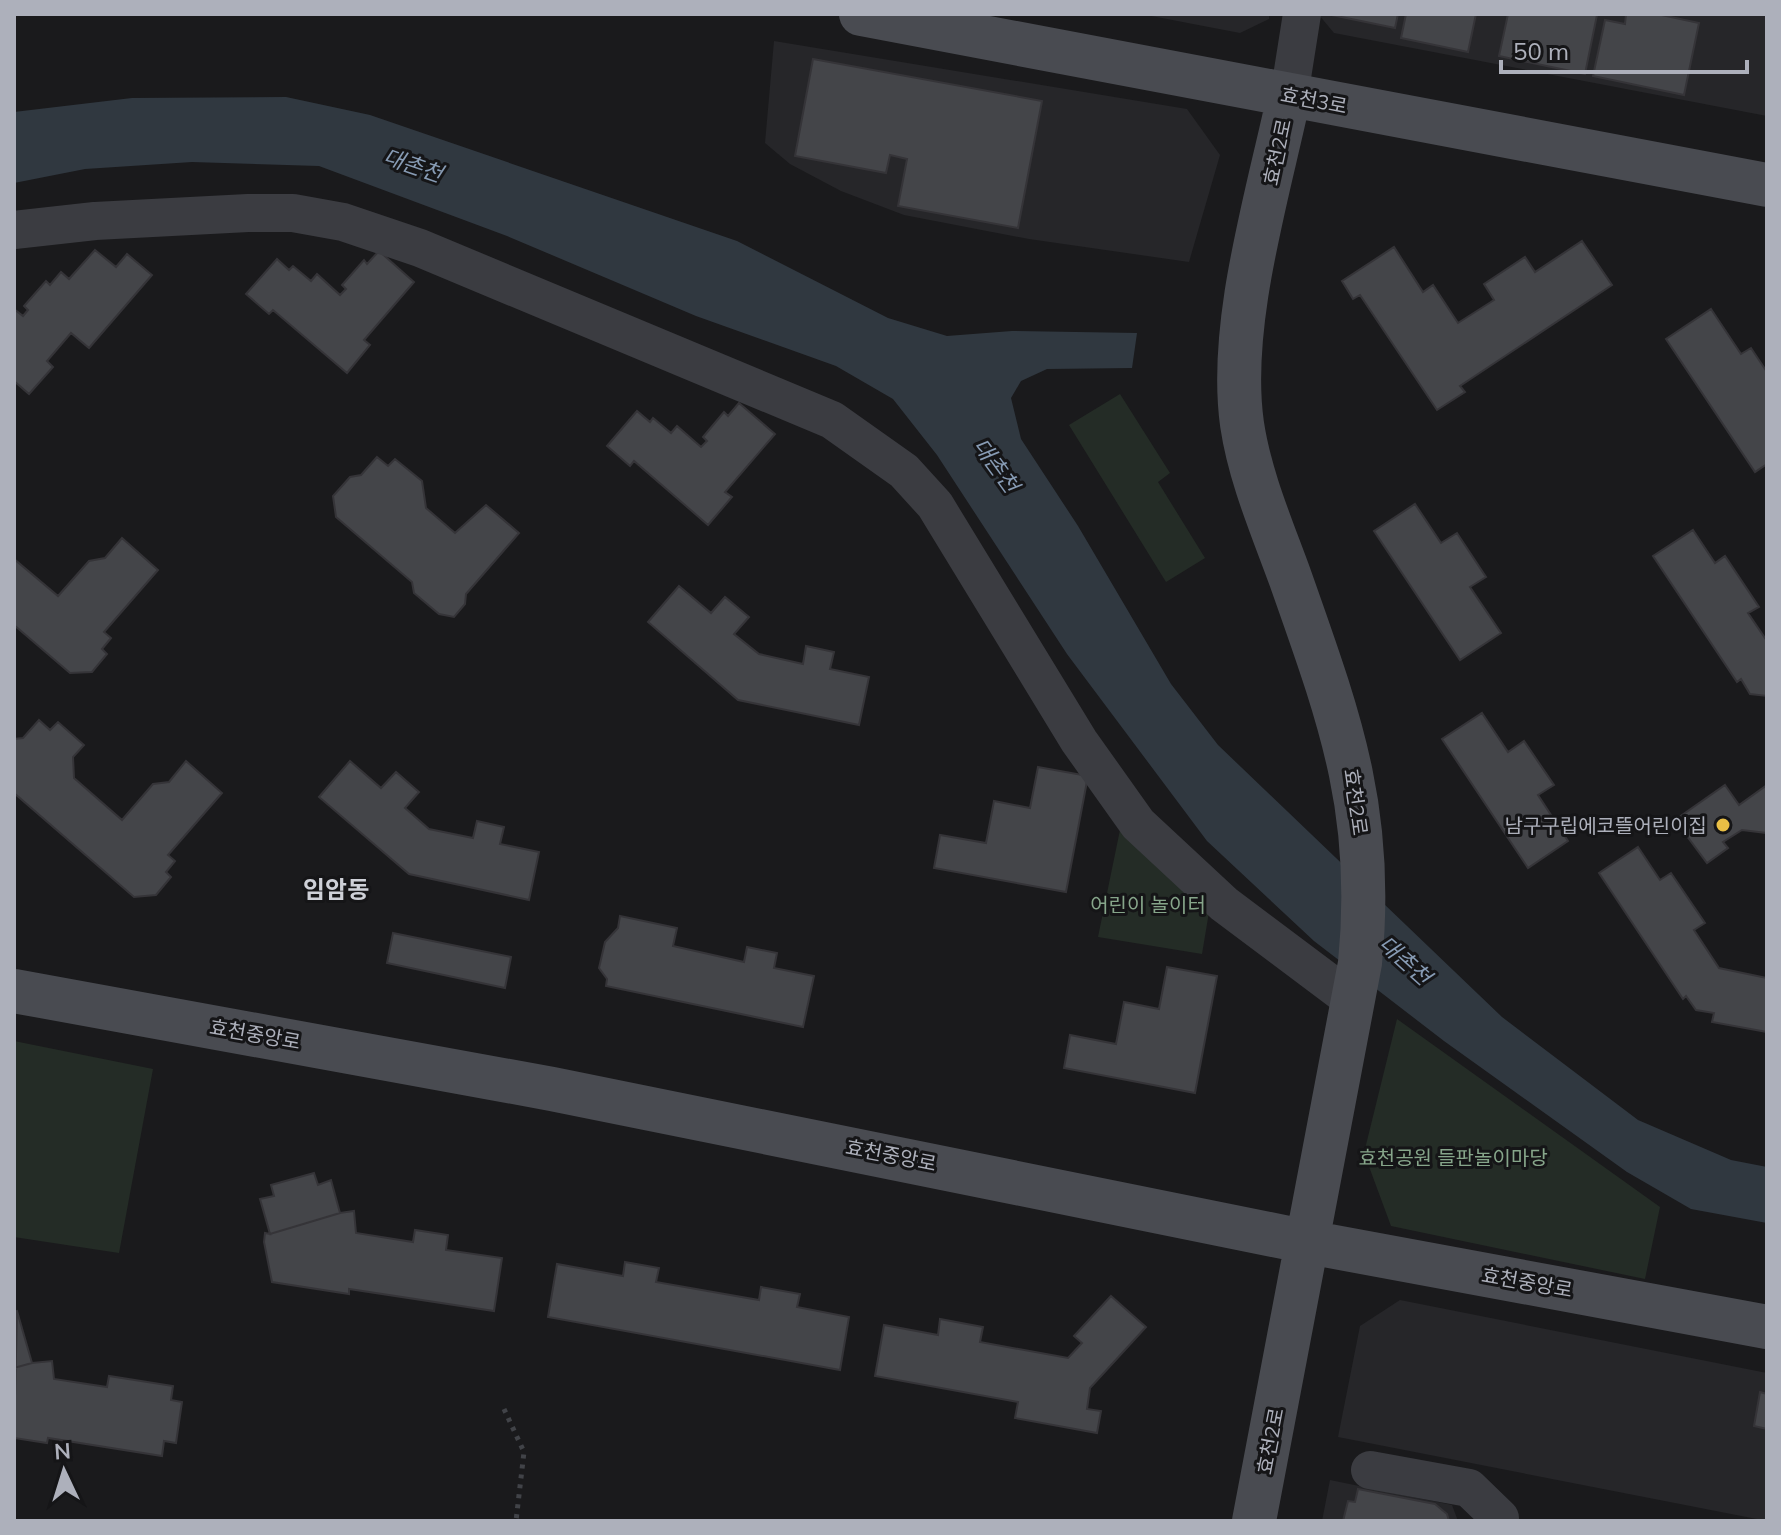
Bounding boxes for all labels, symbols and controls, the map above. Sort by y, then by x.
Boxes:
scale bar [1501,24,1747,74]
text: 50 m [1513,36,1569,66]
street label: 효천3로 [1279,81,1349,119]
street label: 효천2로 [1258,117,1296,187]
water label: 대촌천 [380,142,449,189]
water label: 대촌천 [967,432,1027,500]
street label: 효천2로 [1339,767,1373,837]
place label: 남구구립에코뜰어린이집 [1505,813,1707,838]
marker: 남구구립에코뜰어린이집 [1714,816,1732,834]
district label: 임암동 [303,874,369,904]
park label: 어린이 놀이터 [1090,892,1206,917]
water label: 대촌천 [1373,929,1439,993]
street label: 효천중앙로 [208,1014,302,1054]
street label: 효천중앙로 [843,1134,939,1176]
park label: 효천공원 들판놀이마당 [1358,1145,1548,1170]
street label: 효천중앙로 [1480,1262,1574,1302]
street label: 효천2로 [1251,1406,1289,1476]
north arrow [24,1431,104,1511]
text: N [53,1437,72,1466]

